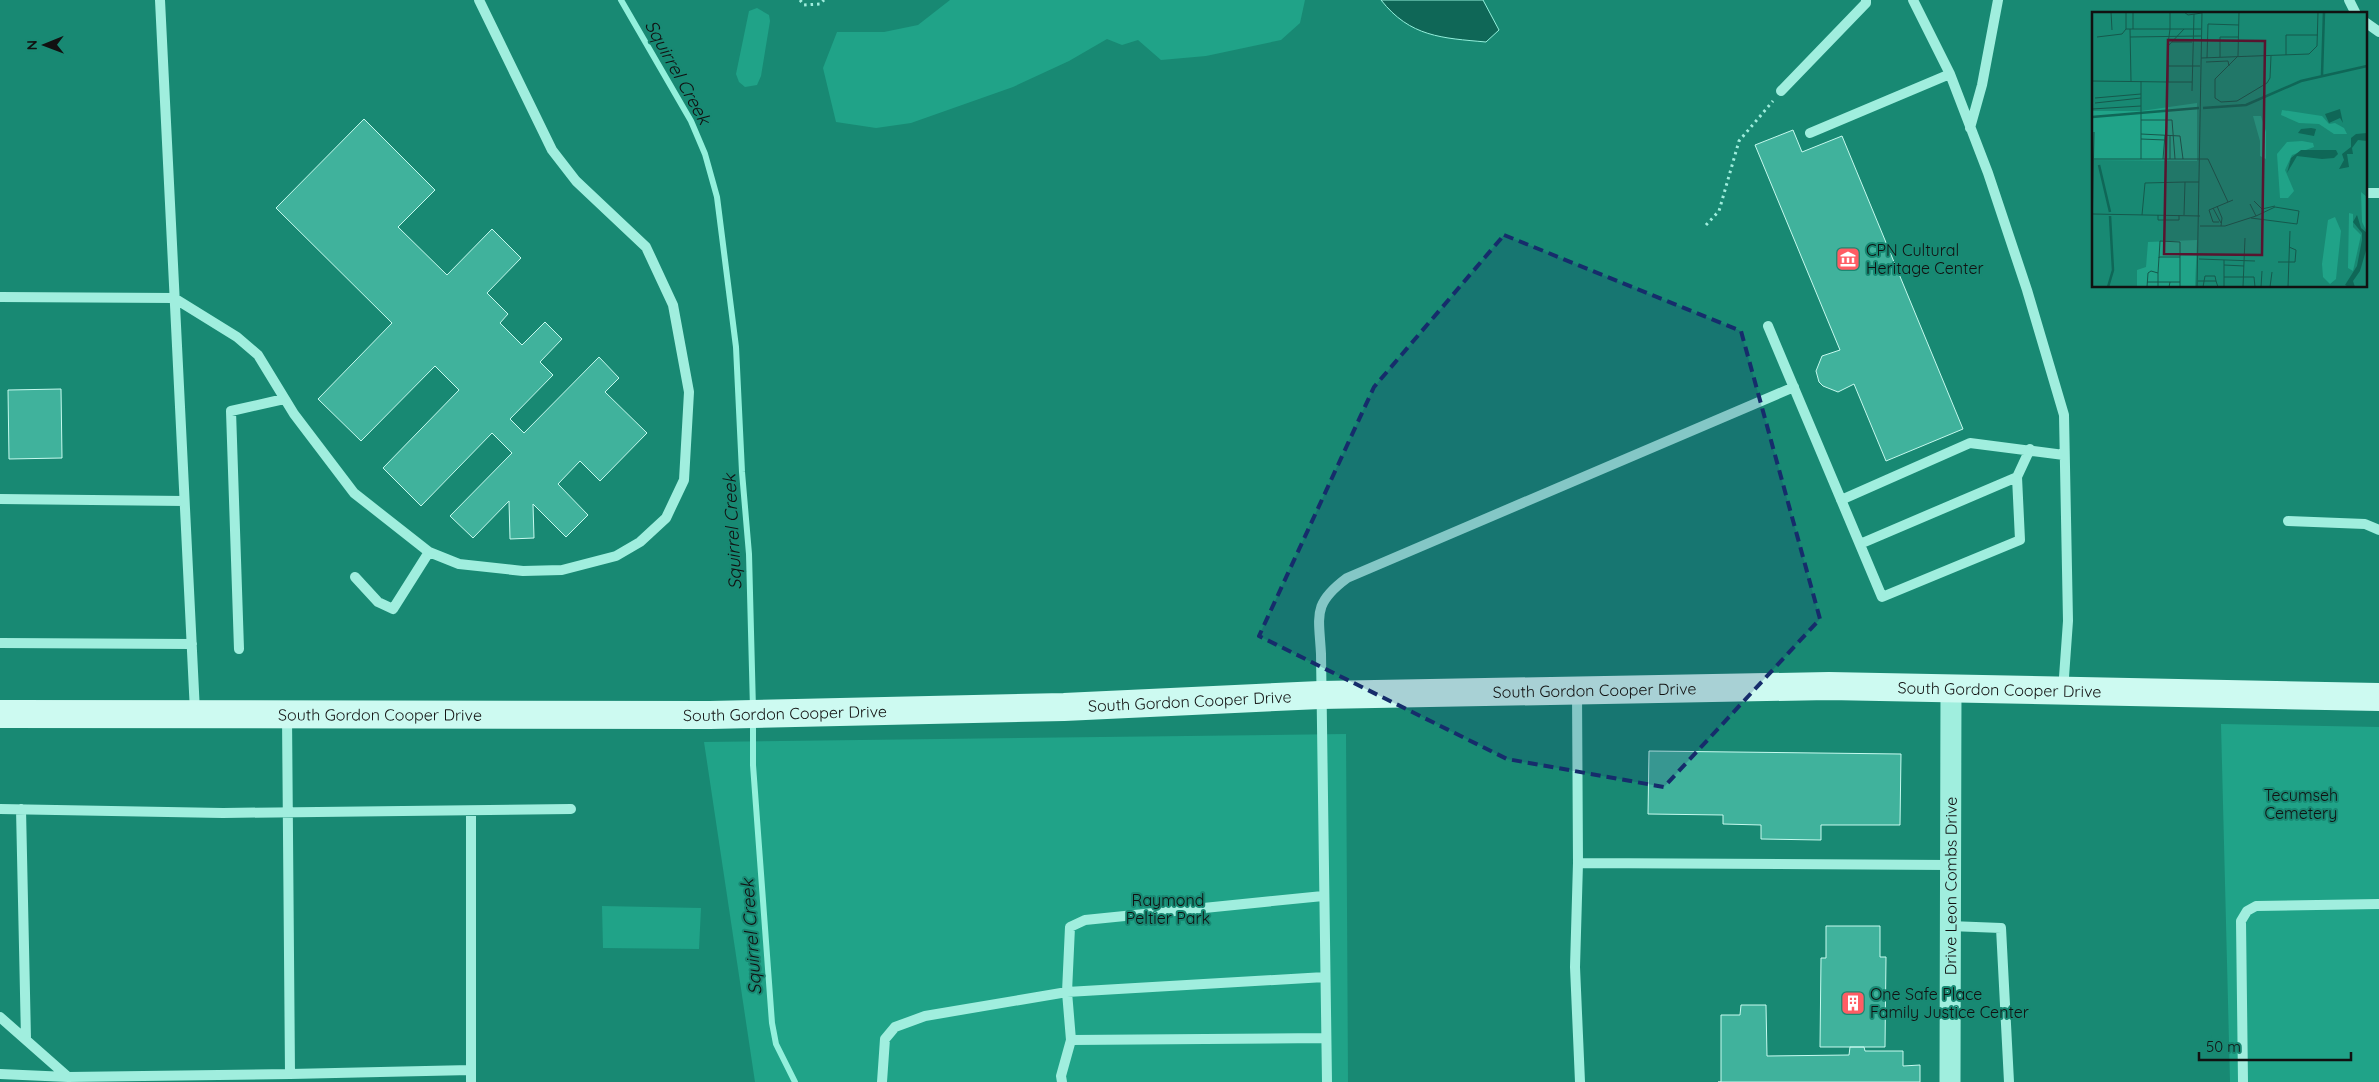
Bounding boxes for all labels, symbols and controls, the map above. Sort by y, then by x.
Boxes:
inset map [2092,12,2366,288]
water label: Squirrel Creek [640,16,717,130]
north arrow [20,20,70,70]
text: N [23,40,41,51]
place label: CPN Cultural Heritage Center [1866,240,1984,278]
museum icon: CPN Cultural Heritage Center [1835,246,1861,272]
water label: Squirrel Creek [717,472,747,591]
street label: South Gordon Cooper Drive [1897,677,2102,701]
street label: South Gordon Cooper Drive [1492,678,1697,702]
street label: South Gordon Cooper Drive [1087,686,1292,716]
street label: South Gordon Cooper Drive [683,701,887,725]
street label: South Gordon Cooper Drive [278,704,482,725]
park label: Tecumseh Cemetery [2264,785,2338,823]
street label: Drive Leon Combs Drive [1940,797,1961,975]
water label: Squirrel Creek [735,877,767,996]
park label: Raymond Peltier Park [1126,890,1210,928]
place label: One Safe Place Family Justice Center [1870,984,2029,1022]
building icon: One Safe Place Family Justice Center [1840,990,1866,1016]
scale bar [2199,1030,2352,1062]
text: 50 m [2206,1037,2241,1056]

